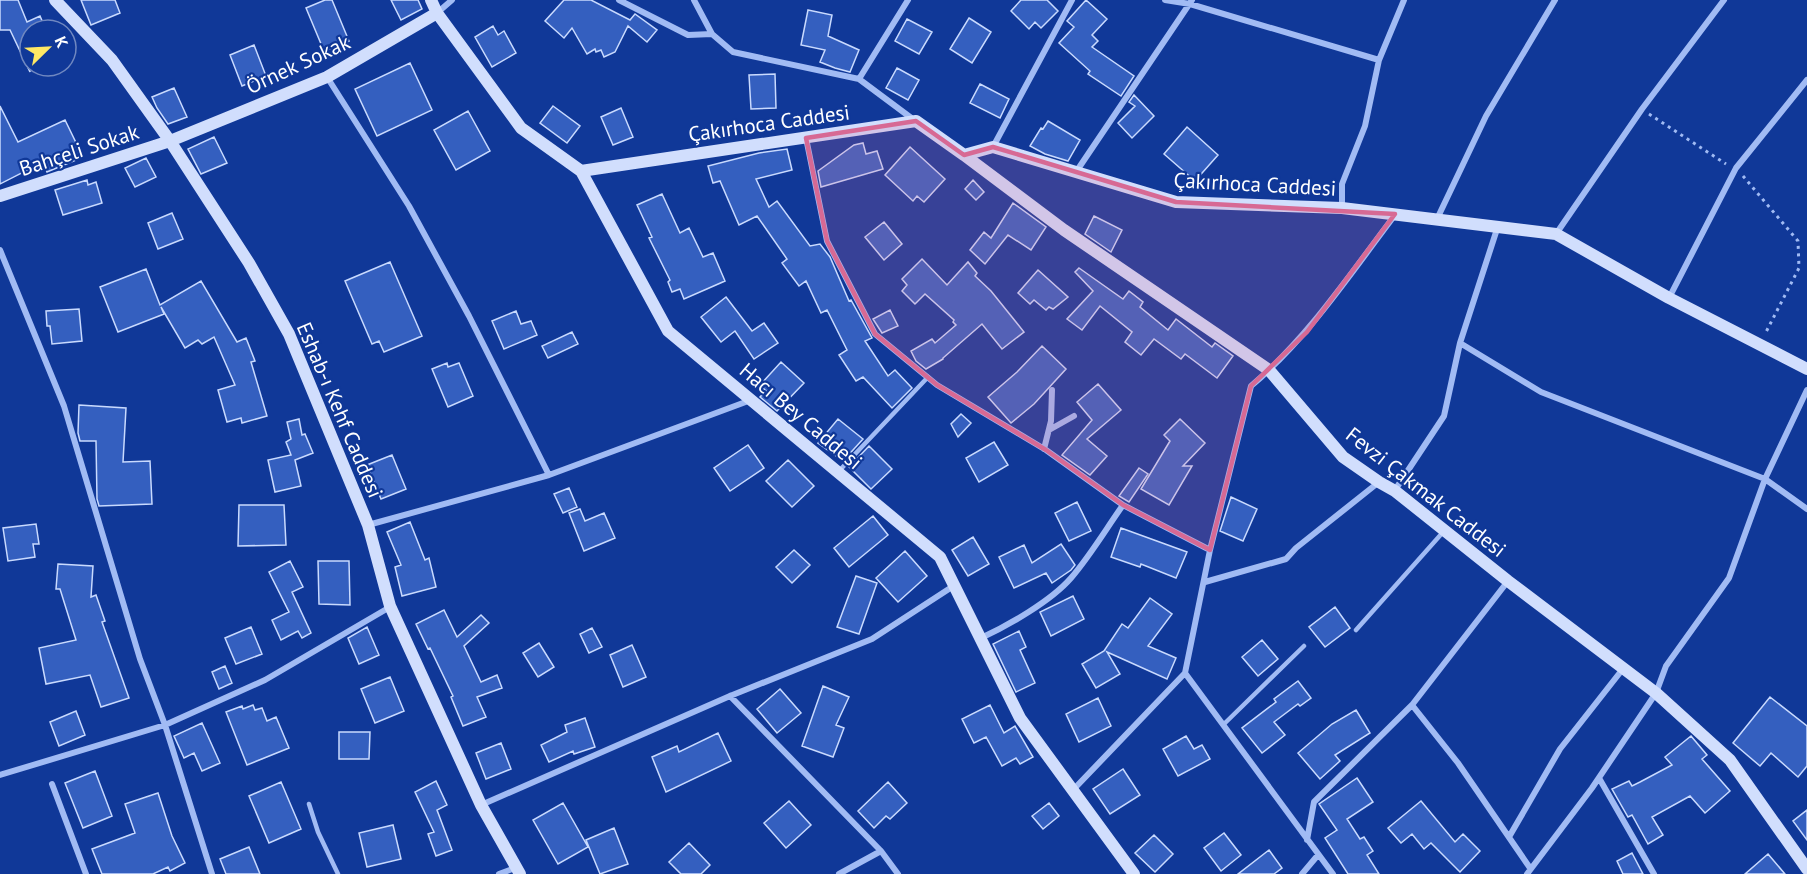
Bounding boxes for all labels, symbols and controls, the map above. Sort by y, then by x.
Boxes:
north arrow [18,18,78,78]
street label: Örnek Sokak [242,28,354,100]
text: K [51,33,73,51]
street label: Çakırhoca Caddesi [686,98,852,148]
street label: Bahçeli Sokak [16,118,142,182]
street label: Çakırhoca Caddesi [1173,166,1337,202]
street label: Eshab-ı Kehf Caddesi [291,318,389,502]
street label: Hacı Bey Caddesi [734,357,868,475]
street label: Fevzi Çakmak Caddesi [1340,421,1512,563]

